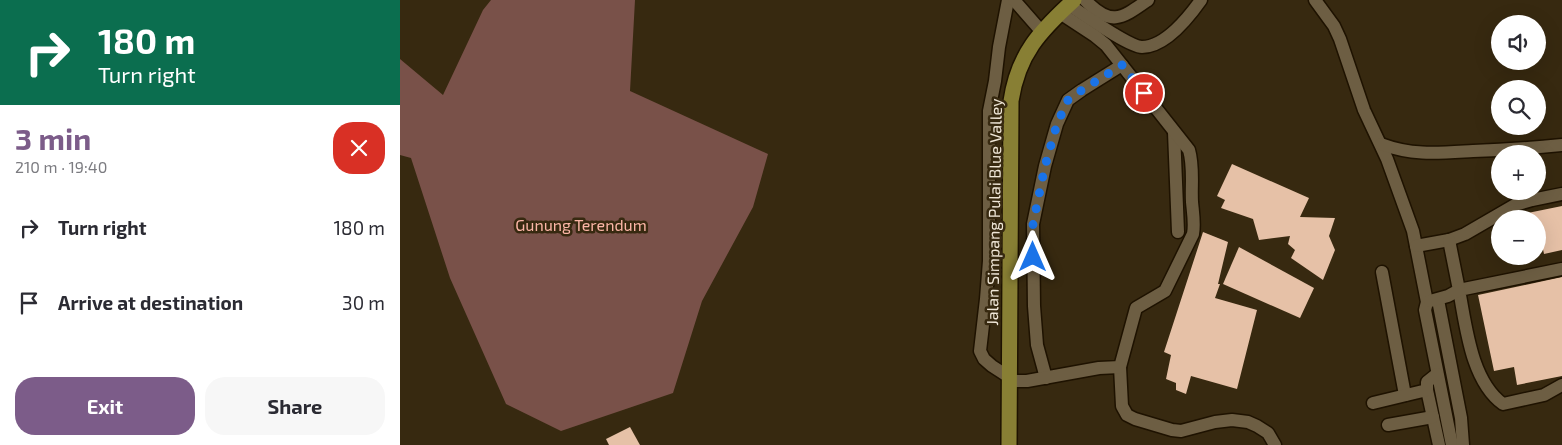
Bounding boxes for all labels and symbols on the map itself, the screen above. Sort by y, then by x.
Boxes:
pin [1123,72,1165,114]
street label: Jalan Simpang Pulai Blue Valley [982,98,1005,326]
park label: Gunung Terendum [515,215,647,234]
position arrow [1006,230,1058,282]

